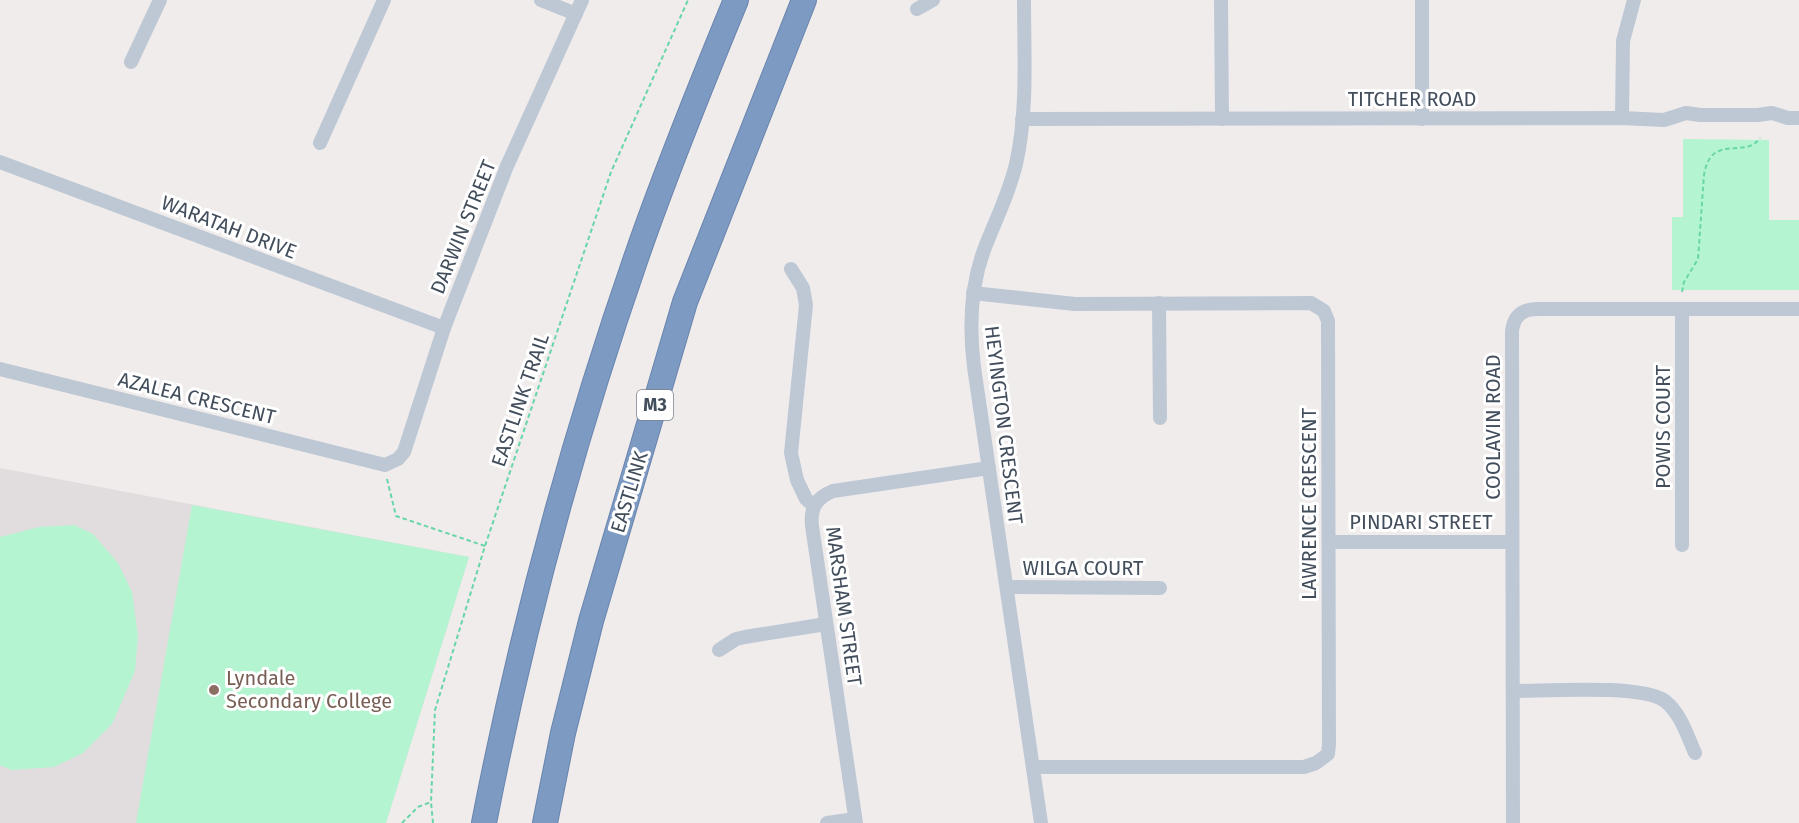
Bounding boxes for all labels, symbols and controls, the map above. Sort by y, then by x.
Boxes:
street label: TITCHER ROAD [1348,87,1476,111]
street label: DARWIN STREET [425,156,501,297]
street label: WARATAH DRIVE [158,190,300,264]
street label: HEYINGTON CRESCENT [980,324,1028,526]
street label: EASTLINK TRAIL [486,330,554,470]
street label: COOLAVIN ROAD [1481,354,1505,500]
street label: POWIS COURT [1651,364,1675,489]
street label: AZALEA CRESCENT [116,367,279,429]
road number: M3 [637,390,673,420]
street label: LAWRENCE CRESCENT [1297,407,1321,600]
street label: EASTLINK [605,448,653,536]
street label: PINDARI STREET [1349,510,1493,534]
street label: MARSHAM STREET [821,525,867,688]
street label: WILGA COURT [1023,556,1144,580]
place label: Lyndale Secondary College [226,666,392,713]
marker: Lyndale Secondary College [207,683,221,697]

